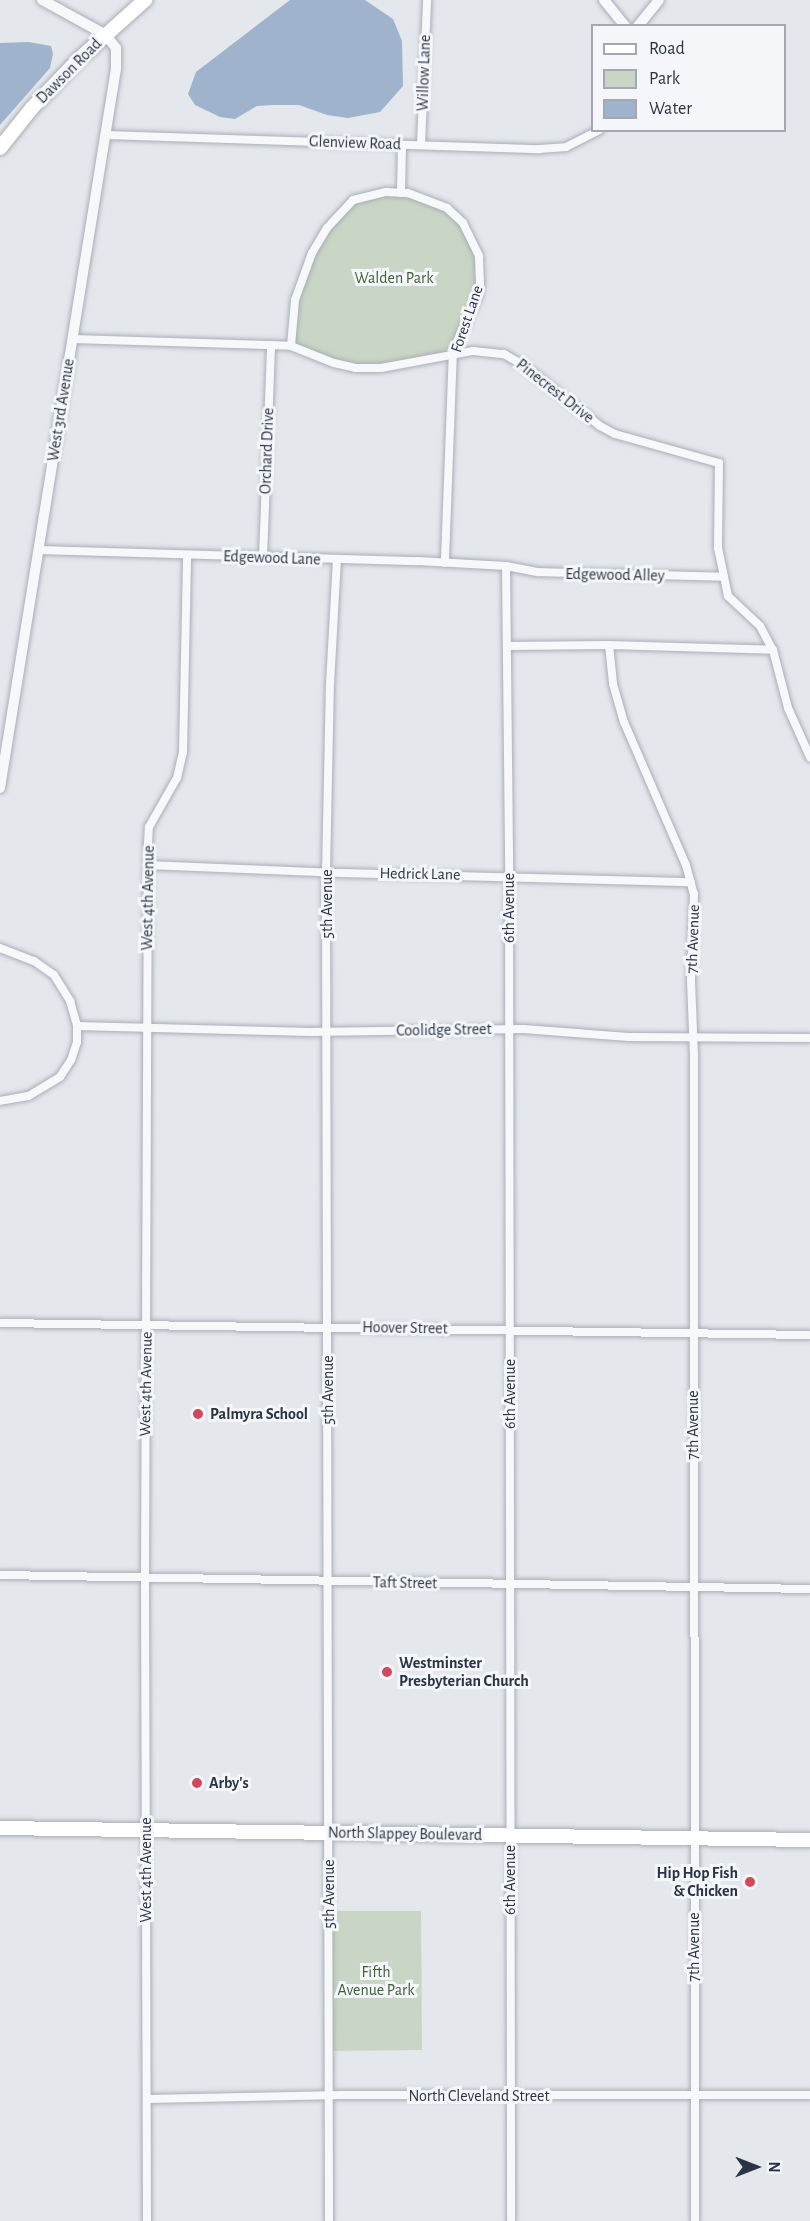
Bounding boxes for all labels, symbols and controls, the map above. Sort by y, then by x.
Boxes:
legend [591,24,786,132]
street label: Dawson Road [32,34,106,108]
street label: Willow Lane [413,34,435,112]
text: Road [649,40,685,58]
text: Park [649,70,680,88]
text: Water [649,100,692,118]
street label: Glenview Road [309,132,401,154]
park label: Walden Park [355,268,433,288]
street label: Forest Lane [447,283,487,355]
street label: Pinecrest Drive [512,355,598,427]
street label: West 3rd Avenue [43,357,79,463]
street label: Orchard Drive [256,407,278,495]
street label: Edgewood Lane [223,547,321,569]
street label: Edgewood Alley [565,565,665,585]
street label: West 4th Avenue [137,845,159,951]
street label: Hedrick Lane [379,864,461,884]
street label: 5th Avenue [317,869,337,939]
street label: 6th Avenue [499,873,519,943]
street label: 7th Avenue [682,904,704,974]
street label: Coolidge Street [396,1020,492,1040]
street label: Hoover Street [362,1318,448,1338]
street label: West 4th Avenue [135,1331,157,1437]
street label: 5th Avenue [318,1355,338,1425]
street label: 6th Avenue [500,1359,520,1429]
street label: 7th Avenue [683,1390,703,1460]
place label: Palmyra School [210,1404,308,1424]
marker: Palmyra School [191,1407,205,1421]
street label: Taft Street [373,1573,437,1593]
place label: Westminster Presbyterian Church [399,1653,529,1691]
marker: Westminster Presbyterian Church [380,1665,394,1679]
place label: Arby's [209,1773,249,1793]
marker: Arby's [190,1776,204,1790]
street label: West 4th Avenue [136,1817,156,1923]
street label: North Slappey Boulevard [328,1823,482,1845]
street label: 6th Avenue [500,1845,520,1915]
street label: 5th Avenue [319,1859,339,1929]
place label: Hip Hop Fish & Chicken [656,1863,738,1901]
marker: Hip Hop Fish & Chicken [743,1875,757,1889]
street label: 7th Avenue [684,1912,704,1982]
park label: Fifth Avenue Park [338,1962,414,2000]
street label: North Cleveland Street [408,2086,550,2106]
north arrow [726,2137,786,2197]
text: N [766,2161,782,2173]

